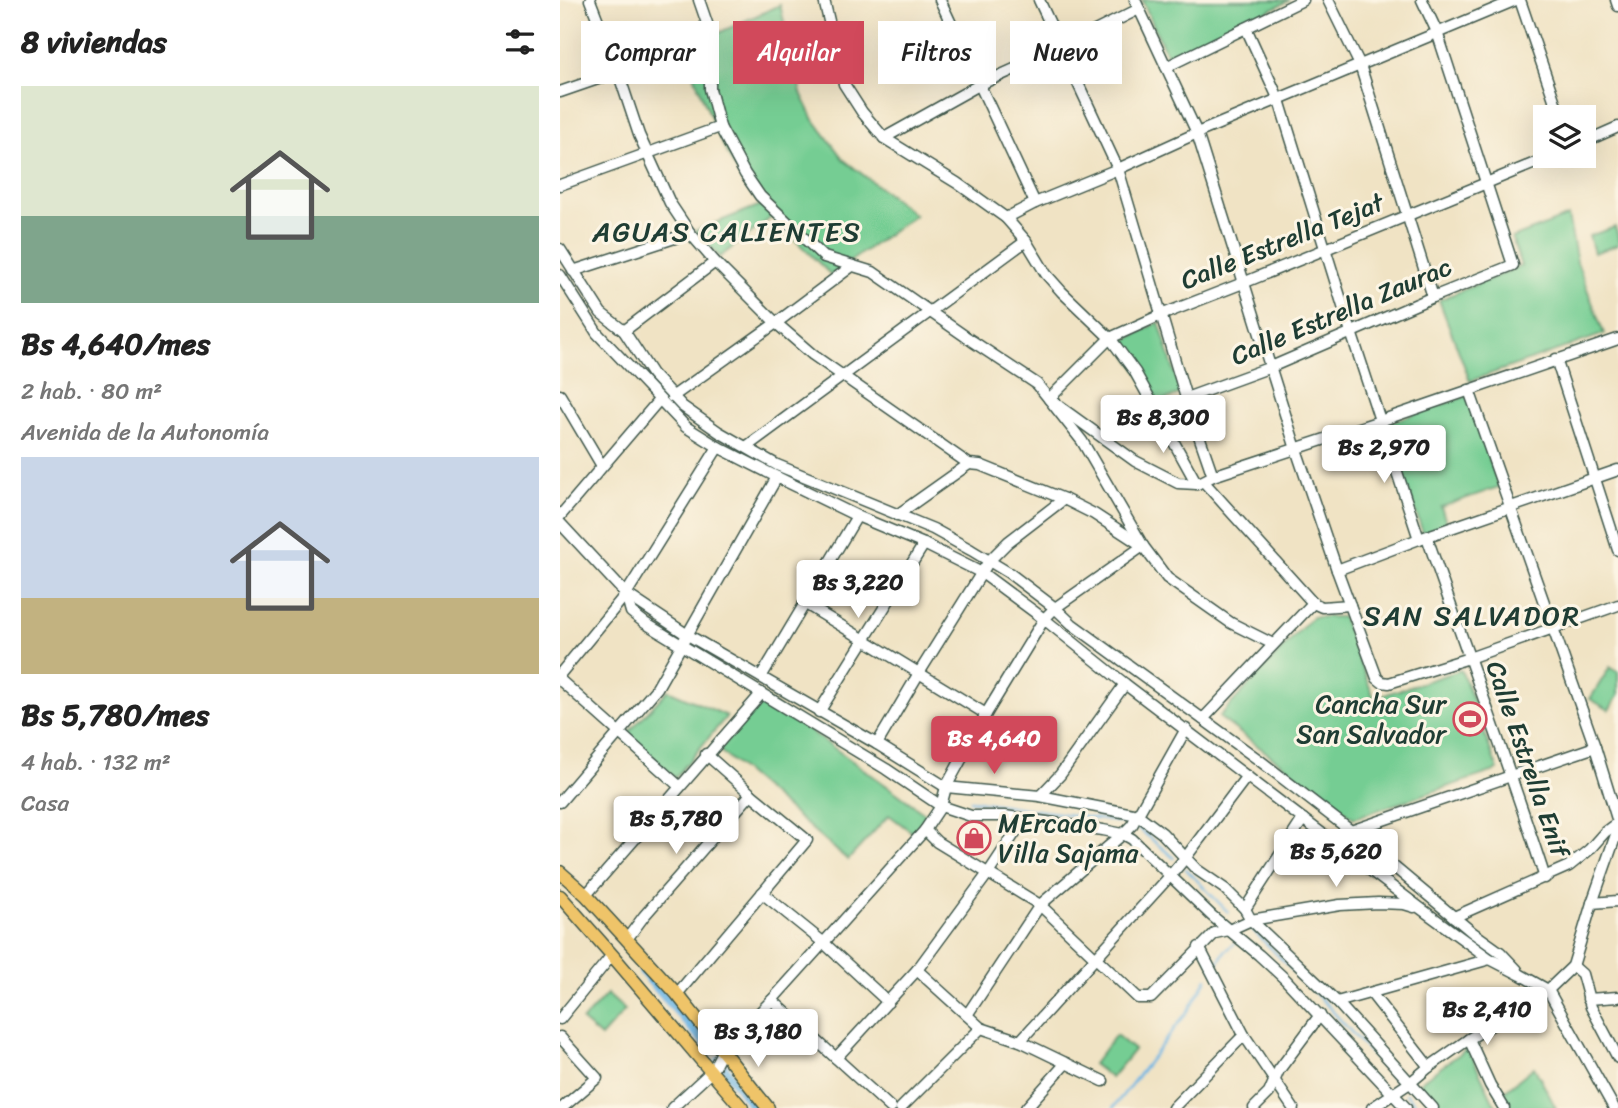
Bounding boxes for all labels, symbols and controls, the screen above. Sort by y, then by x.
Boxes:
text: 8 viviendas [21,15,167,69]
chip: Comprar [581,21,719,84]
chip: Alquilar [733,21,864,84]
chip: Filtros [878,21,996,84]
chip: Nuevo [1010,21,1122,84]
icon: filters [501,23,539,61]
map controls [1533,105,1596,168]
button: layers [1533,105,1596,168]
icon: home [217,132,343,258]
street label: Calle Estrella Tejat [1173,179,1392,303]
district label: AGUAS CALIENTES [591,207,862,256]
street label: Calle Estrella Zaurac [1223,244,1459,378]
text: Bs 4,640/mes [21,317,210,371]
text: 2 hab. · 80 m² [21,371,162,412]
pin: Bs 8,300 [1091,396,1235,455]
text: Bs 8,300 [1117,397,1209,438]
text: Avenida de la Autonomía [21,412,269,453]
pin: Bs 2,970 [1312,426,1456,485]
text: Bs 2,970 [1338,427,1430,468]
icon: home [217,503,343,629]
pin: Bs 3,220 [786,560,930,620]
text: Bs 3,220 [813,562,903,603]
district label: SAN SALVADOR [1363,591,1581,640]
street label: Calle Estrella Enif [1473,654,1584,866]
place label: Cancha Sur San Salvador [1296,681,1447,757]
text: Bs 5,780/mes [21,688,209,742]
sports icon: Cancha Sur San Salvador [1451,700,1489,738]
pin: Bs 4,640 [922,716,1066,776]
text: Bs 4,640 [947,718,1041,759]
text: 4 hab. · 132 m² [21,742,171,783]
text: Casa [21,783,69,824]
pin: Bs 5,780 [604,796,748,856]
text: Bs 5,780 [630,798,722,839]
place label: MErcado Villa Sajama [998,800,1139,876]
shop icon: MErcado Villa Sajama [955,819,993,857]
pin: Bs 5,620 [1264,830,1408,889]
text: Bs 5,620 [1290,831,1382,872]
pin: Bs 2,410 [1415,988,1559,1047]
text: Bs 2,410 [1442,989,1532,1030]
pin: Bs 3,180 [686,1010,830,1069]
text: Bs 3,180 [714,1011,802,1052]

